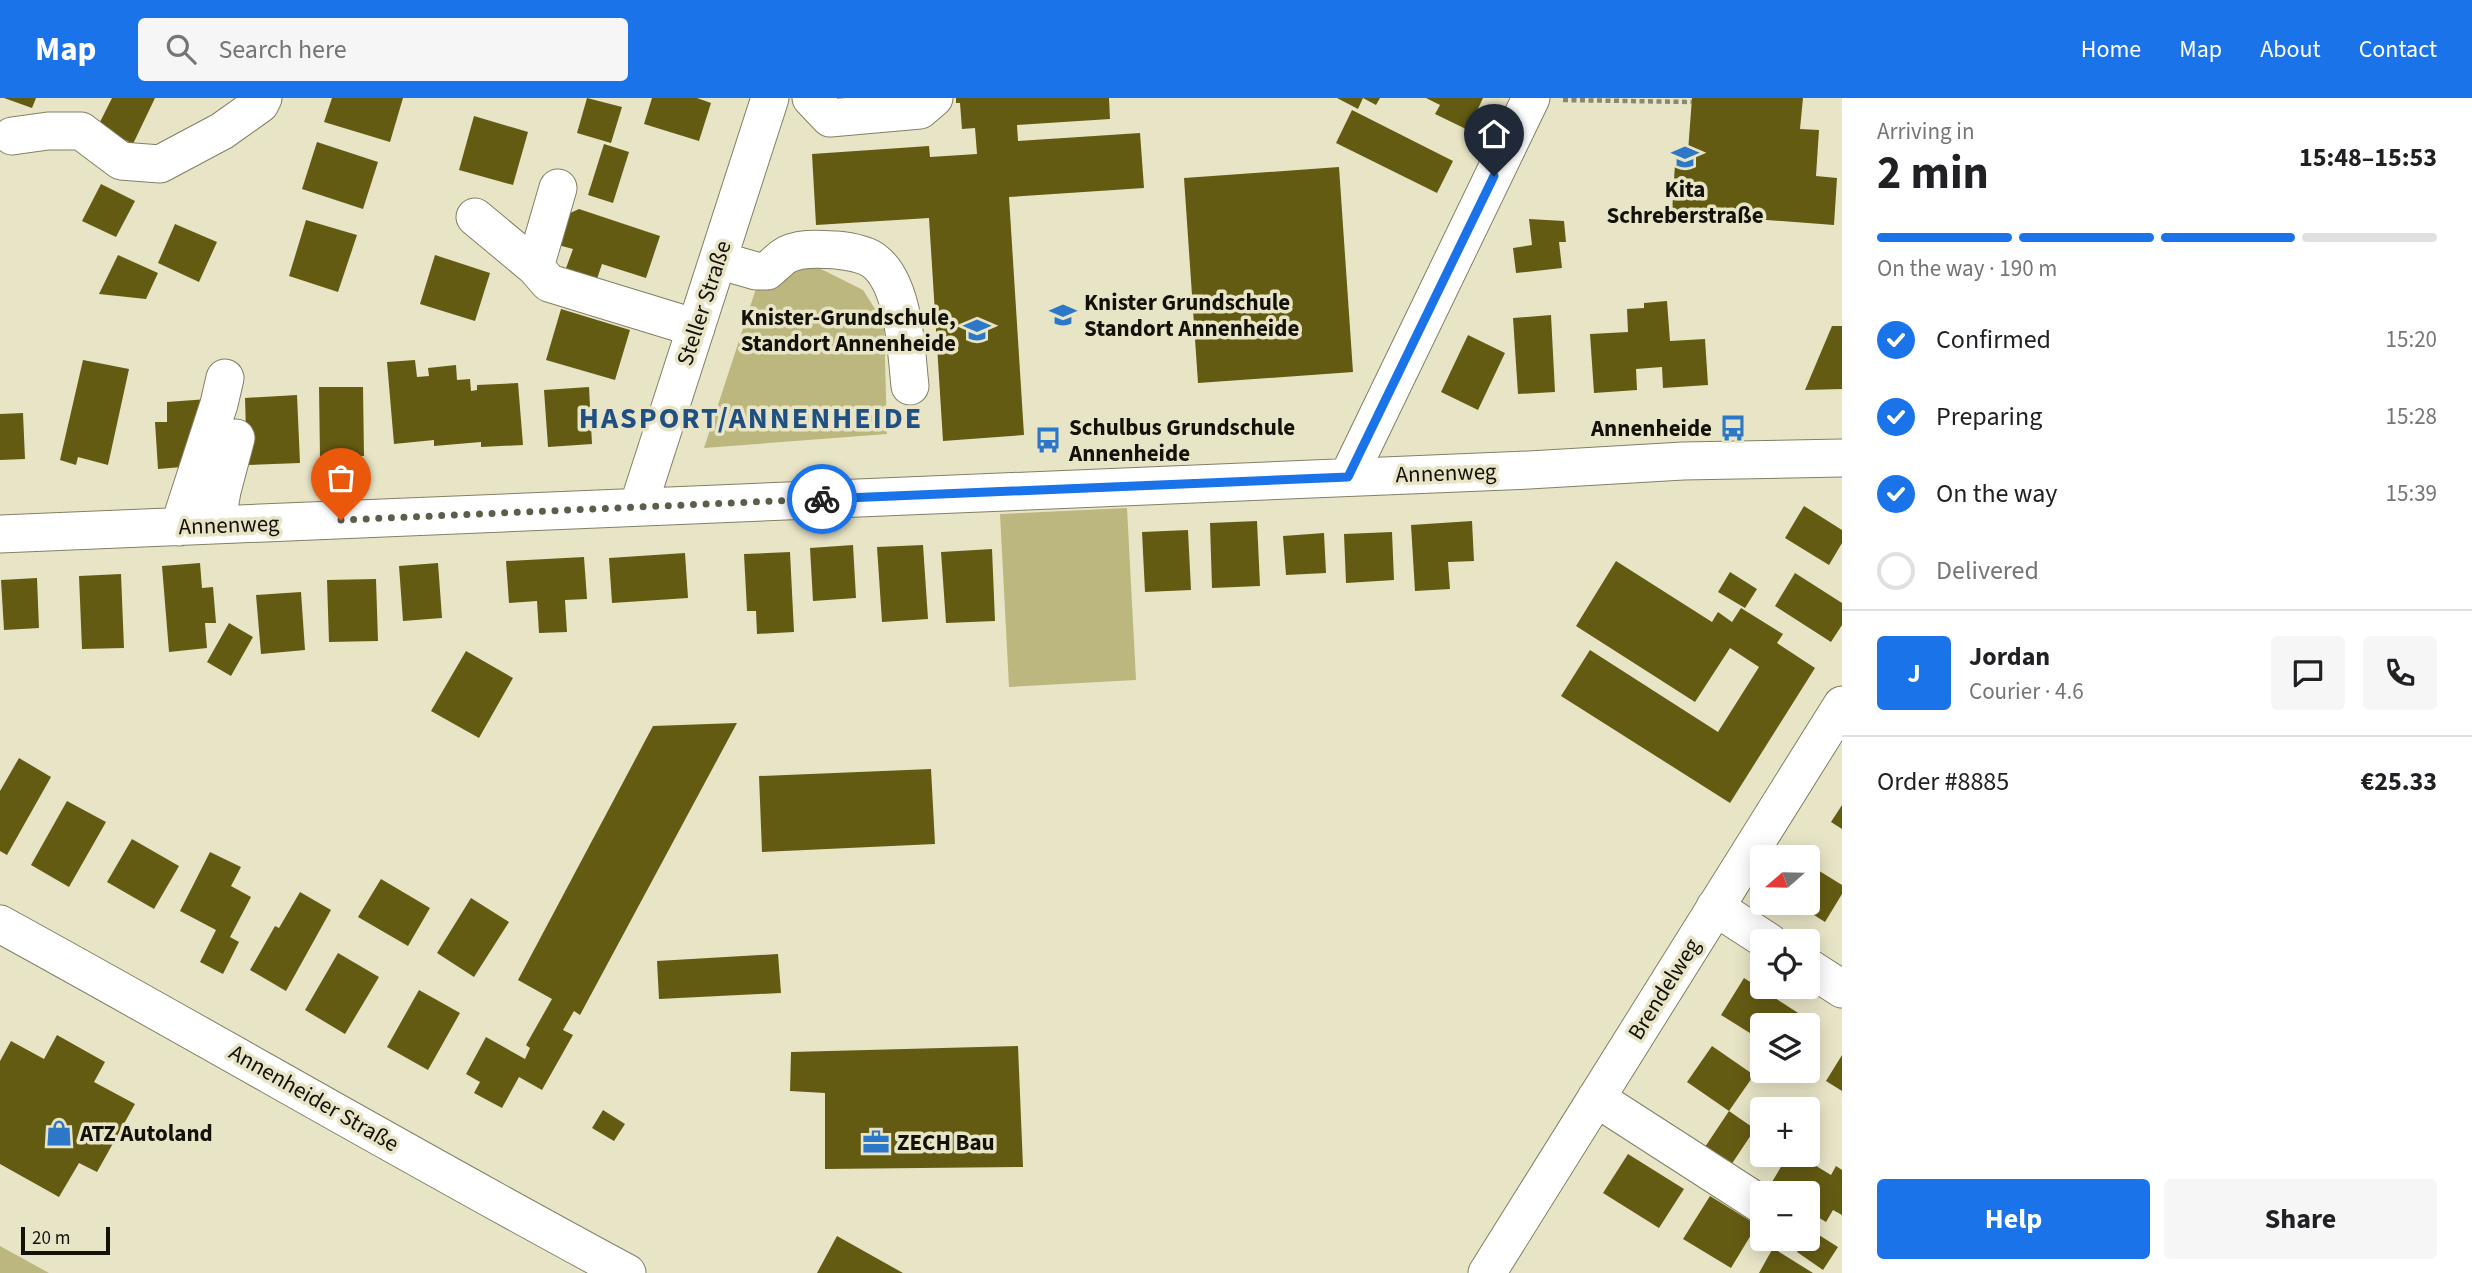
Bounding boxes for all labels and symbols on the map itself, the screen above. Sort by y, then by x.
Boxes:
pin [1464,104,1524,176]
school or university icon: Kita Schreberstraße [1670,142,1700,172]
place label: Kita Schreberstraße [1606,173,1764,232]
street label: Steller Straße [668,236,740,370]
place label: Knister Grundschule Standort Annenheide [1084,286,1299,345]
school or university icon: Knister Grundschule Standort Annenheide [1048,300,1078,330]
place label: Knister-Grundschule, Standort Annenheide [740,301,956,360]
school or university icon: Knister-Grundschule, Standort Annenheide [962,315,992,345]
district label: HASPORT/ANNENHEIDE [579,397,923,440]
place label: Schulbus Grundschule Annenheide [1068,411,1295,470]
place label: Annenheide [1590,412,1712,445]
bus stop icon: Annenheide [1718,413,1748,443]
bus stop icon: Schulbus Grundschule Annenheide [1033,425,1063,455]
pin [311,448,371,520]
street label: Annenweg [1395,455,1497,491]
courier [787,464,857,534]
street label: Annenweg [178,507,280,543]
north arrow [1750,845,1820,915]
street label: Brendelweg [1620,931,1709,1046]
street label: Annenheider Straße [223,1036,405,1160]
place label: ATZ Autoland [79,1117,213,1150]
shop icon: ATZ Autoland [44,1118,74,1148]
place label: ZECH Bau [897,1126,995,1159]
office icon: ZECH Bau [861,1127,891,1157]
scale bar [21,1224,110,1256]

